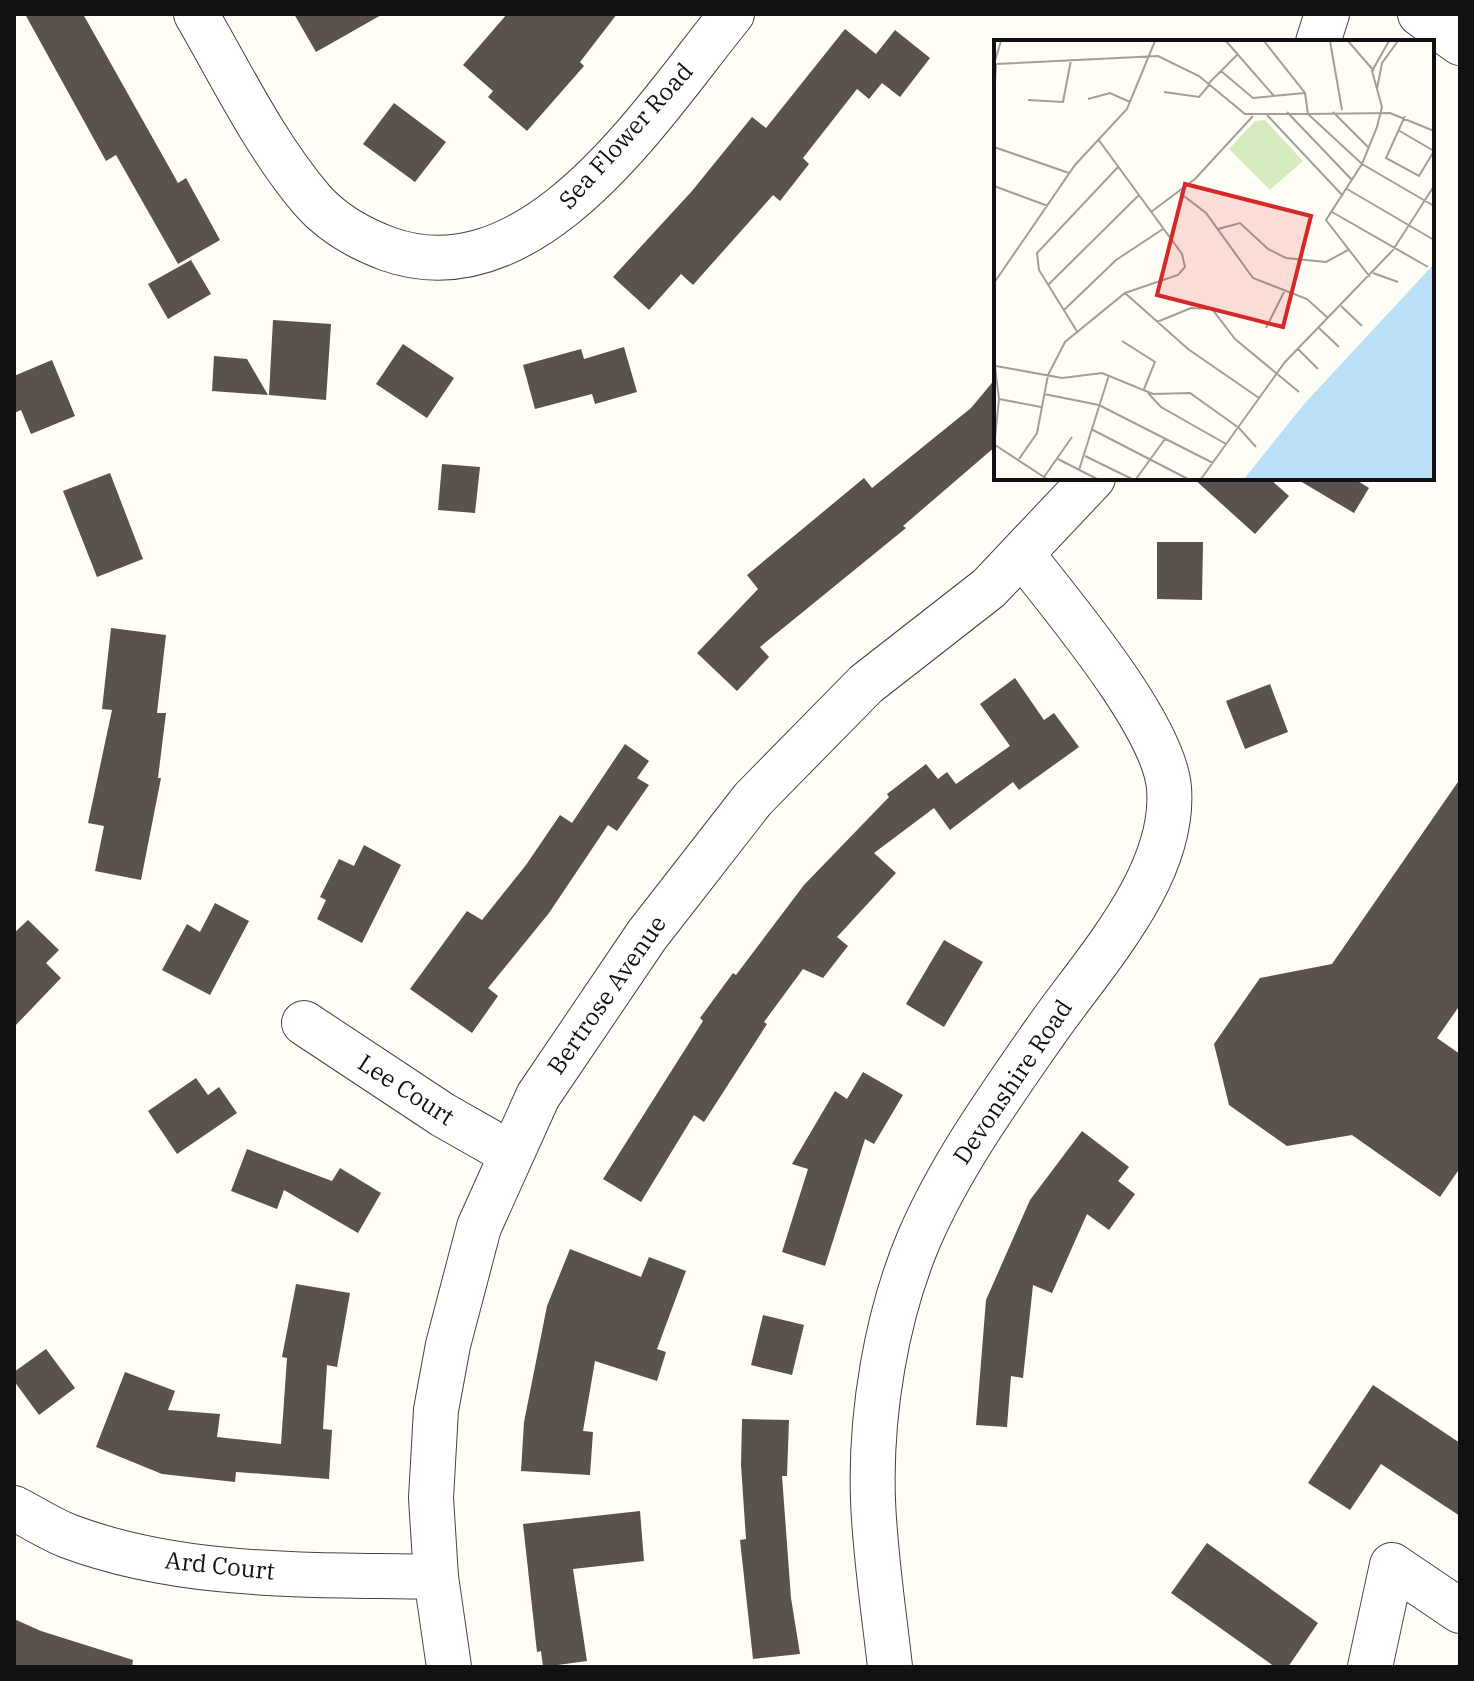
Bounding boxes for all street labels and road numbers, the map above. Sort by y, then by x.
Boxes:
street label: Sea Flower Road [551,55,699,215]
street label: Bertrose Avenue [539,909,673,1080]
street label: Devonshire Road [945,993,1079,1170]
street label: Lee Court [352,1046,461,1132]
street label: Ard Court [164,1543,277,1587]

